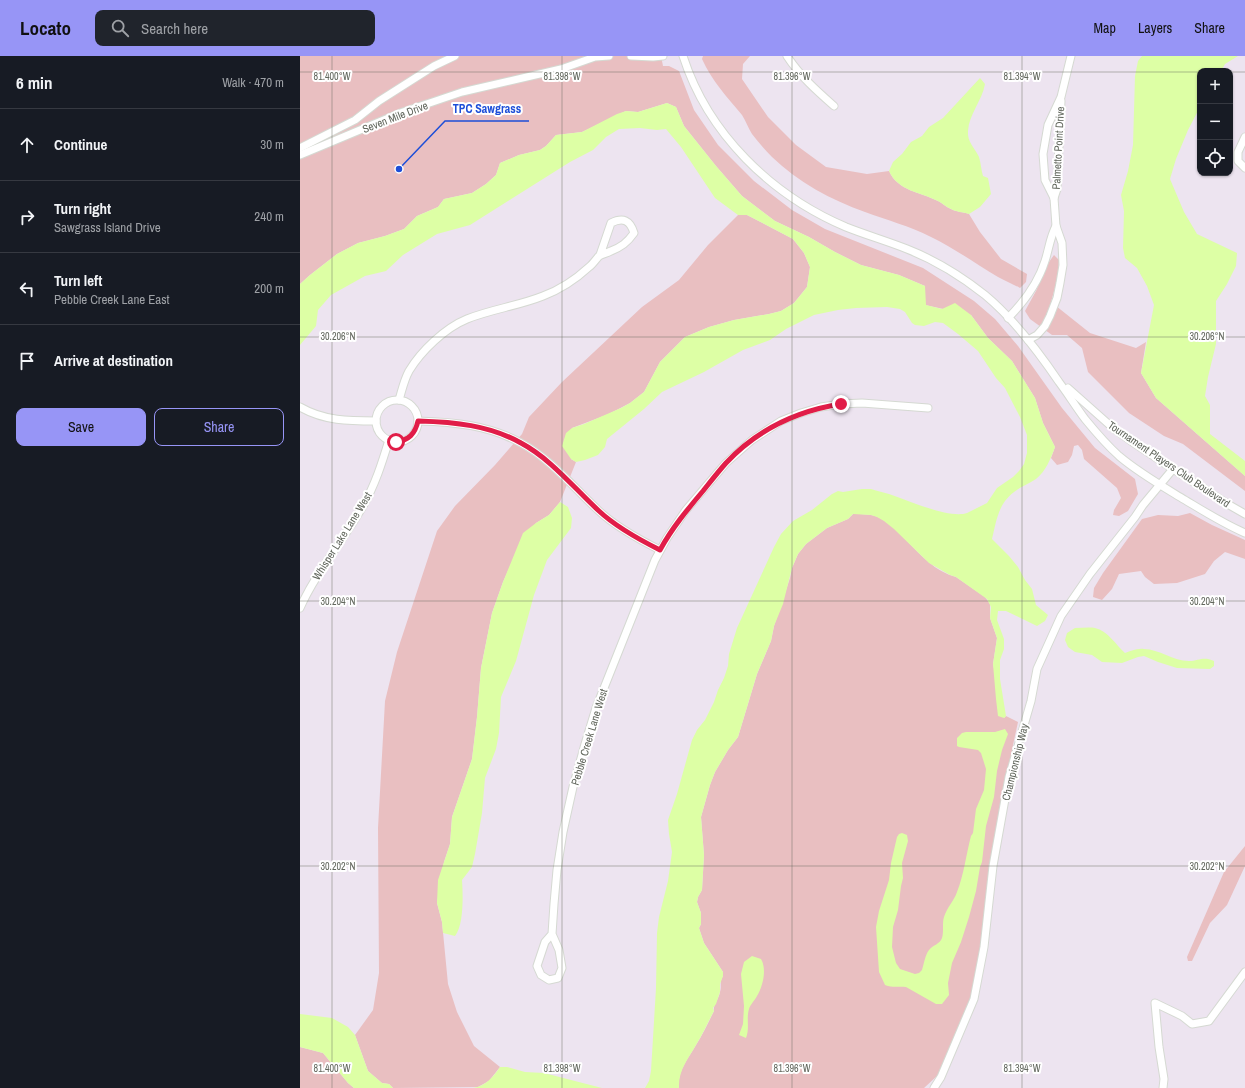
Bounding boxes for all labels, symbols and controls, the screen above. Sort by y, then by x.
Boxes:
search box [95,10,375,46]
text: Locato [20,15,71,41]
icon: search [109,17,131,39]
text: Search here [141,18,208,39]
text: Map [1094,19,1116,37]
text: Layers [1138,19,1172,37]
text: Share [1194,19,1225,37]
map controls [1197,68,1233,176]
button: + [1197,68,1233,104]
text: 81.400°W [314,70,351,83]
text: 81.398°W [544,70,581,83]
text: 81.396°W [774,70,811,83]
text: 81.394°W [1004,70,1041,83]
text: 6 min [16,71,52,94]
text: Walk · 470 m [222,74,284,91]
callout: TPC Sawgrass [445,97,529,121]
street label: Seven Mile Drive [360,98,430,136]
text: TPC Sawgrass [453,101,522,117]
button: − [1197,104,1233,140]
street label: Palmetto Point Drive [1049,106,1067,190]
icon: ahead [16,134,38,156]
text: Continue [54,134,107,155]
text: 30 m [260,136,284,153]
button: locate [1197,140,1233,176]
text: Turn right [54,198,111,219]
icon: right [16,206,38,228]
text: 240 m [254,208,284,225]
text: Sawgrass Island Drive [54,219,161,236]
text: Turn left [54,270,102,291]
icon: left [16,278,38,300]
text: 200 m [254,280,284,297]
text: Pebble Creek Lane East [54,291,170,308]
text: 30.206°N [321,330,356,343]
text: 30.206°N [1190,330,1225,343]
icon: arrive [16,350,38,372]
text: Arrive at destination [54,350,173,371]
route end [832,395,850,413]
button: Save [16,408,146,446]
button: Share [154,408,284,446]
street label: Tournament Players Club Boulevard [1105,418,1233,510]
route start [387,433,405,451]
street label: Whisper Lake Lane West [309,489,375,583]
text: 30.204°N [321,595,356,608]
text: 30.204°N [1190,595,1225,608]
street label: Pebble Creek Lane West [568,687,610,787]
street label: Championship Way [999,722,1031,802]
text: 30.202°N [321,860,356,873]
text: 30.202°N [1190,860,1225,873]
text: 81.400°W [314,1062,351,1075]
text: 81.398°W [544,1062,581,1075]
text: 81.396°W [774,1062,811,1075]
text: 81.394°W [1004,1062,1041,1075]

